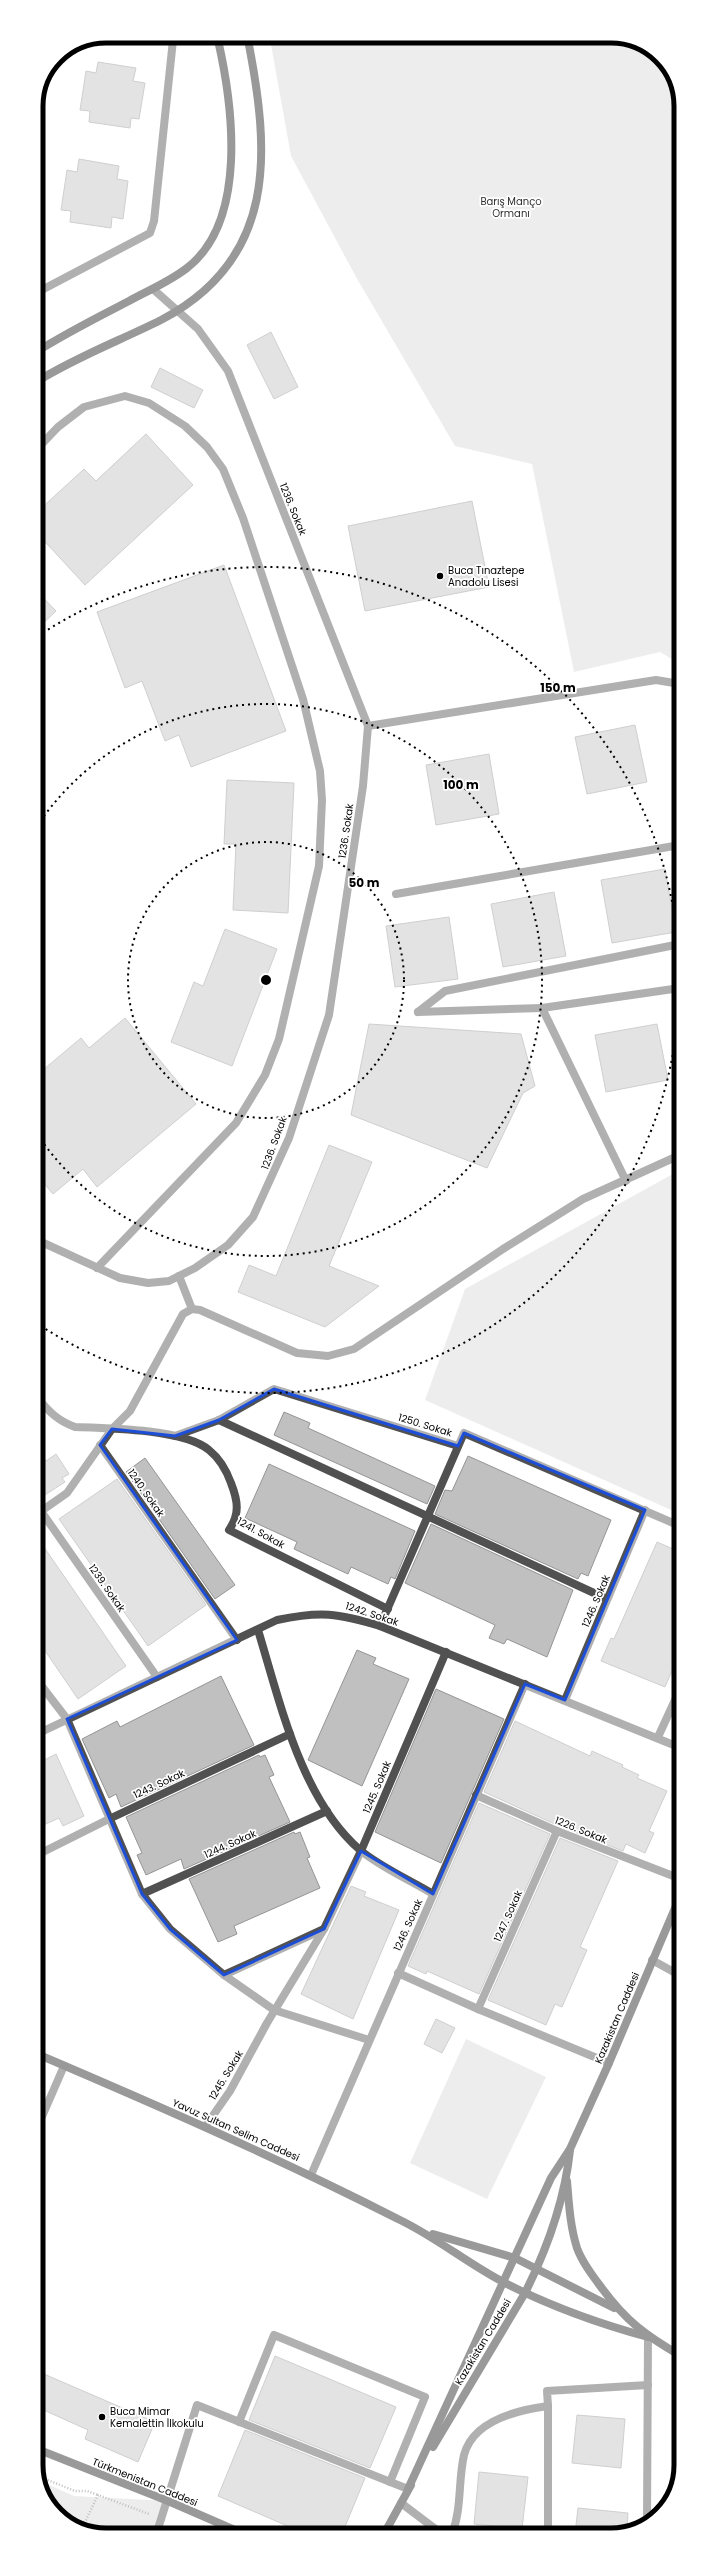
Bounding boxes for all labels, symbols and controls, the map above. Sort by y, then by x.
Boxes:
park label: Barış Manço Ormanı [480,194,542,221]
street label: 1236. Sokak [276,481,311,538]
place label: Buca Tınaztepe Anadolu Lisesi [448,563,524,590]
marker: Buca Tınaztepe Anadolu Lisesi [435,571,445,581]
text: 150 m [540,679,576,696]
text: 100 m [443,776,479,793]
street label: 1236. Sokak [335,802,357,859]
text: 50 m [349,874,380,891]
centre of rings [259,973,273,987]
street label: 1236. Sokak [257,1114,291,1172]
street label: 1250. Sokak [396,1410,455,1441]
street label: 1240. Sokak [124,1466,169,1521]
street label: 1241. Sokak [234,1514,288,1553]
street label: 1239. Sokak [85,1561,129,1616]
street label: 1246. Sokak [578,1572,614,1630]
street label: 1242. Sokak [343,1598,401,1630]
street label: 1245. Sokak [359,1758,395,1816]
street label: 1243. Sokak [131,1765,188,1802]
street label: 1226. Sokak [553,1813,610,1848]
street label: 1244. Sokak [202,1825,259,1862]
street label: 1247. Sokak [490,1887,526,1944]
street label: 1246. Sokak [390,1896,427,1953]
street label: Kazakistan Caddesi [591,1970,643,2066]
street label: 1245. Sokak [205,2047,247,2103]
street label: Yavuz Sultan Selim Caddesi [170,2095,302,2165]
street label: Kazakistan Caddesi [451,2296,515,2388]
place label: Buca Mimar Kemalettin İlkokulu [110,2404,204,2431]
marker: Buca Mimar Kemalettin İlkokulu [97,2412,107,2422]
street label: Türkmenistan Caddesi [90,2454,200,2510]

